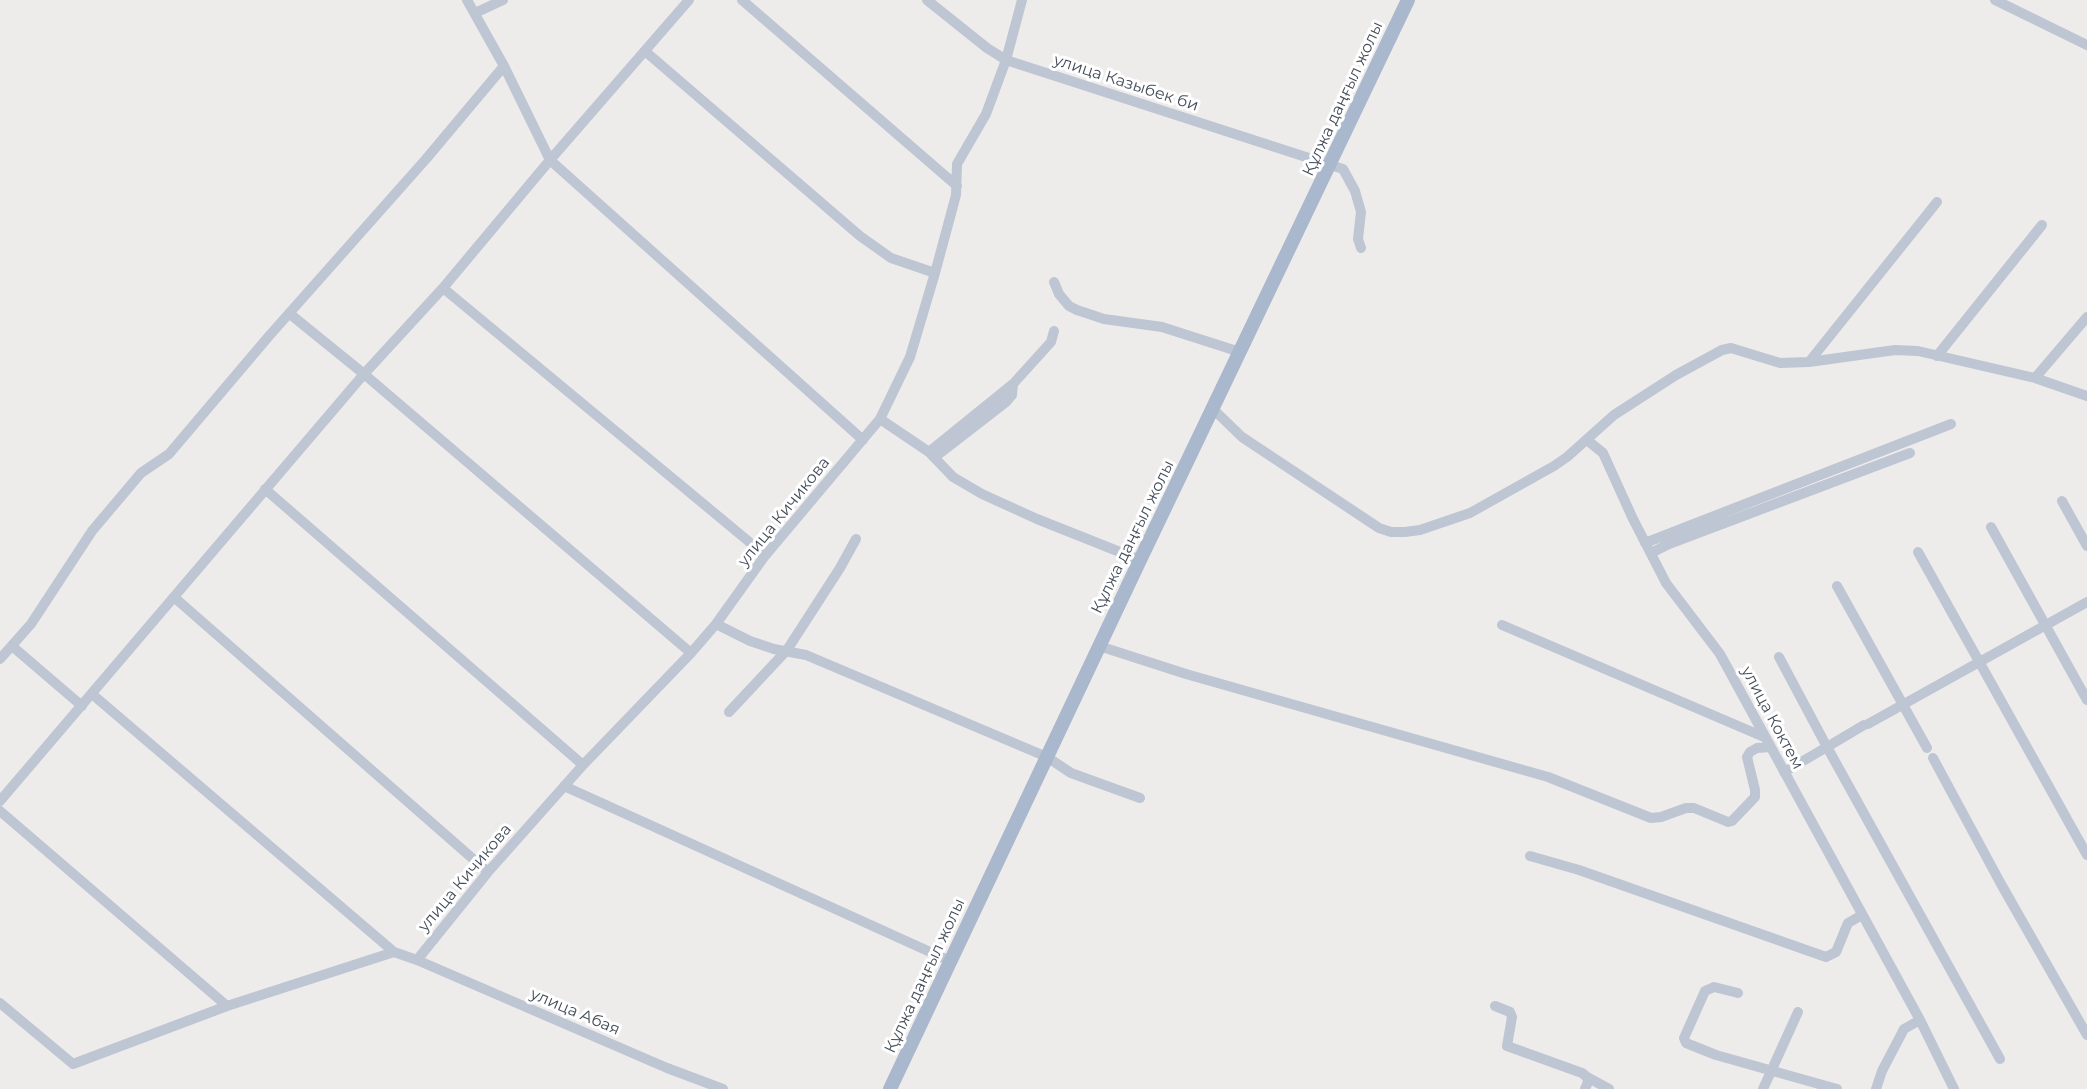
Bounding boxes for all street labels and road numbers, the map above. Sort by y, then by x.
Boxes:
street label: Құлжа даңғыл жолы [1299,19,1387,179]
street label: улица Казыбек би [1051,51,1201,115]
street label: улица Кичикова [734,453,834,571]
street label: Құлжа даңғыл жолы [1087,457,1179,617]
street label: улица Коктем [1737,663,1807,773]
street label: улица Кичикова [414,820,516,936]
street label: Құлжа даңғыл жолы [881,896,969,1056]
street label: улица Абая [527,985,623,1039]

